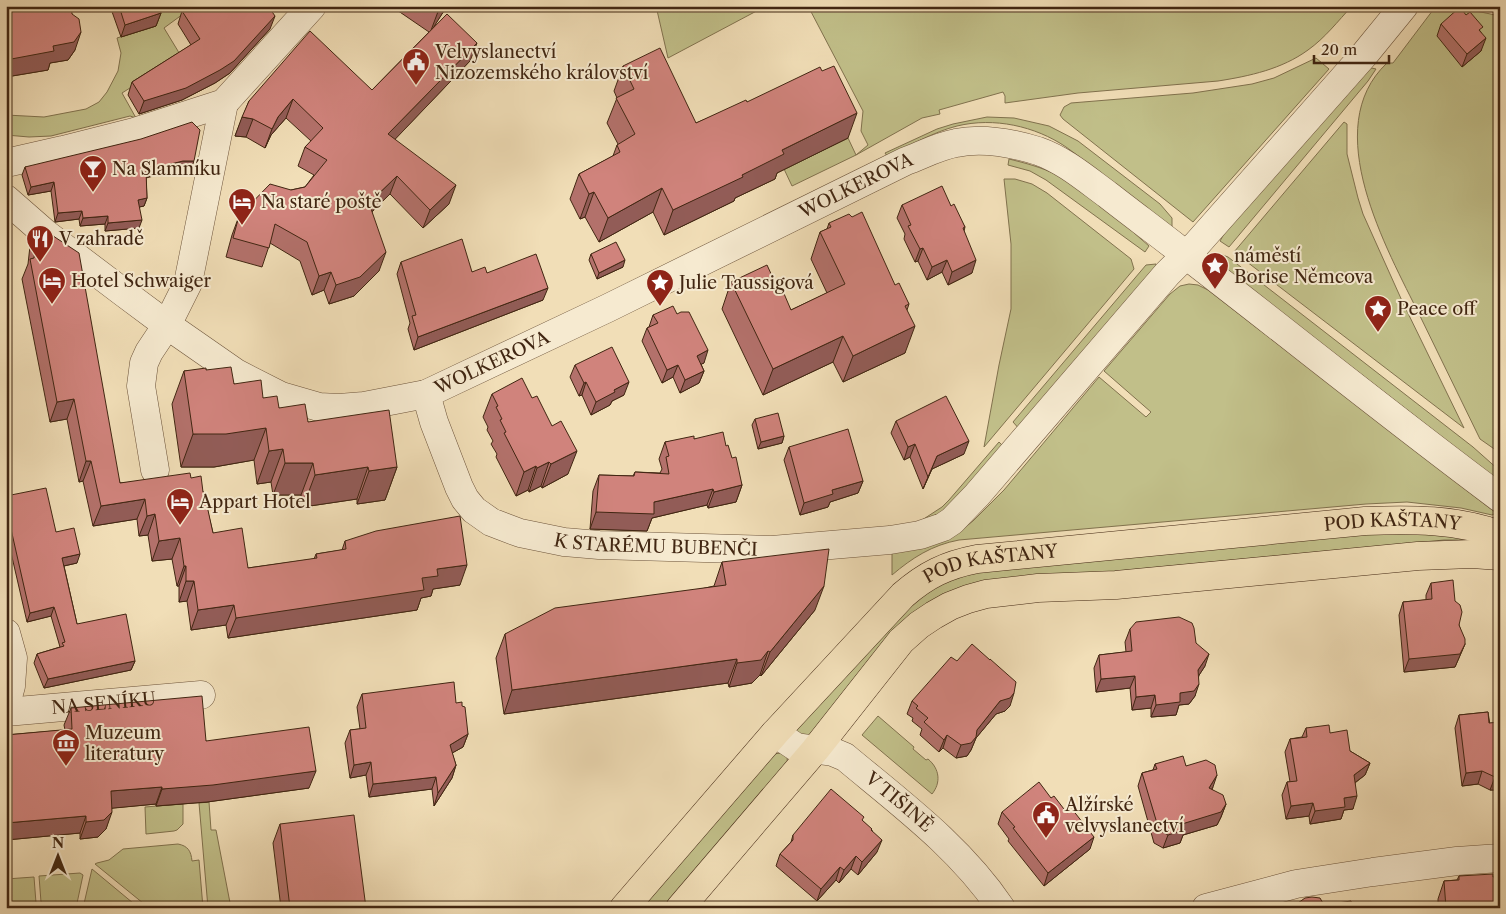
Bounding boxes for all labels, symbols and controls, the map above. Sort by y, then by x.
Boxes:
scale bar [1314,32,1388,64]
text: 20 m [1321,40,1357,59]
place label: Velvyslanectví Nizozemského království [434,41,649,84]
public building icon: Velvyslanectví Nizozemského království [401,47,431,86]
street label: WOLKEROVA [795,148,917,223]
bar icon: Na Slamníku [78,154,108,193]
place label: Na Slamníku [112,158,221,180]
hotel icon: Na staré poště [227,187,257,226]
place label: Na staré poště [261,191,382,213]
restaurant icon: V zahradě [25,224,55,263]
place label: V zahradě [58,228,144,250]
place label: náměstí Borise Němcova [1234,245,1374,288]
place icon: náměstí Borise Němcova [1200,251,1230,290]
hotel icon: Hotel Schwaiger [37,266,67,305]
place icon: Julie Taussigová [645,268,675,307]
place label: Hotel Schwaiger [71,270,211,292]
place label: Julie Taussigová [676,272,814,294]
place icon: Peace off [1363,294,1393,333]
place label: Peace off [1397,298,1478,320]
street label: WOLKEROVA [430,326,554,400]
hotel icon: Appart Hotel [165,487,195,526]
place label: Appart Hotel [198,491,311,513]
street label: POD KAŠTANY [1323,507,1464,536]
street label: K STARÉMU BUBENČI [552,529,758,561]
street label: POD KAŠTANY [919,540,1060,588]
street label: NA SENÍKU [50,688,157,719]
place label: Muzeum literatury [85,722,165,765]
museum icon: Muzeum literatury [51,728,81,767]
street label: V TIŠINĚ [860,767,939,837]
place label: Alžírské velvyslanectví [1064,794,1184,837]
public building icon: Alžírské velvyslanectví [1031,800,1061,839]
north arrow [32,832,82,882]
text: N [52,834,64,852]

